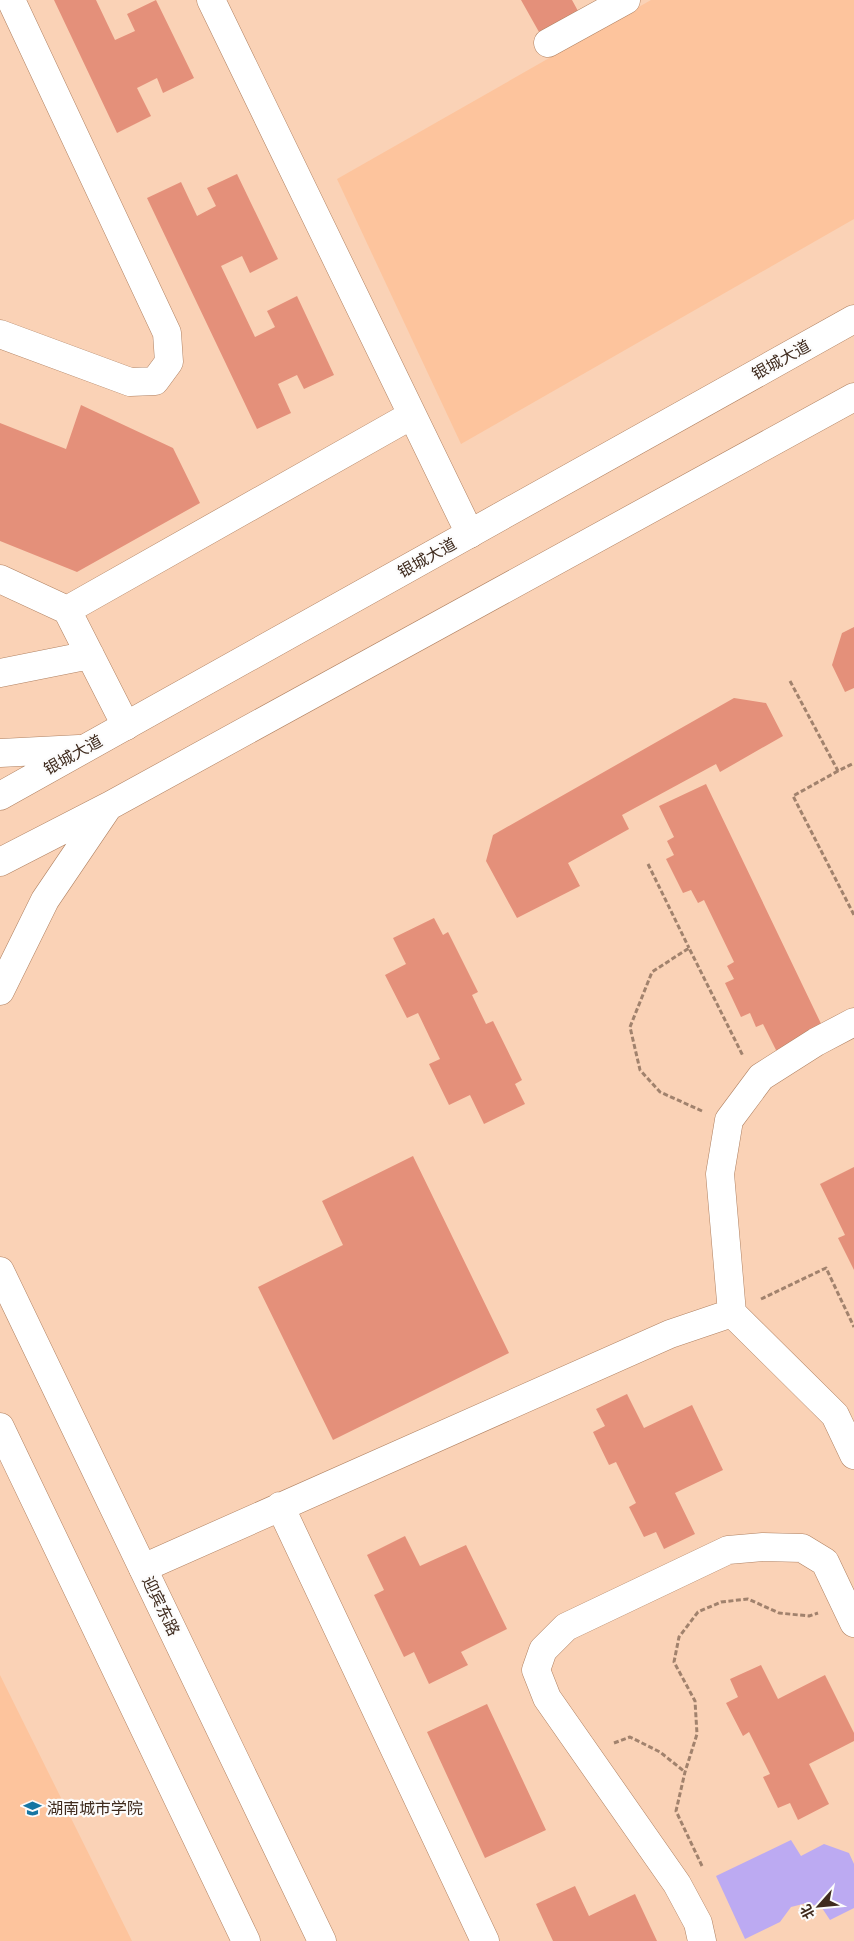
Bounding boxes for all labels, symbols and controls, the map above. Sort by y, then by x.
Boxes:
street label: 银城大道 [748,336,814,384]
street label: 银城大道 [394,534,460,582]
street label: 银城大道 [40,731,106,779]
street label: 迎宾东路 [138,1573,184,1639]
school or university icon: 湖南城市学院 [23,1798,43,1818]
place label: 湖南城市学院 [47,1799,143,1818]
north arrow [794,1881,844,1931]
text: 北 [797,1902,818,1922]

